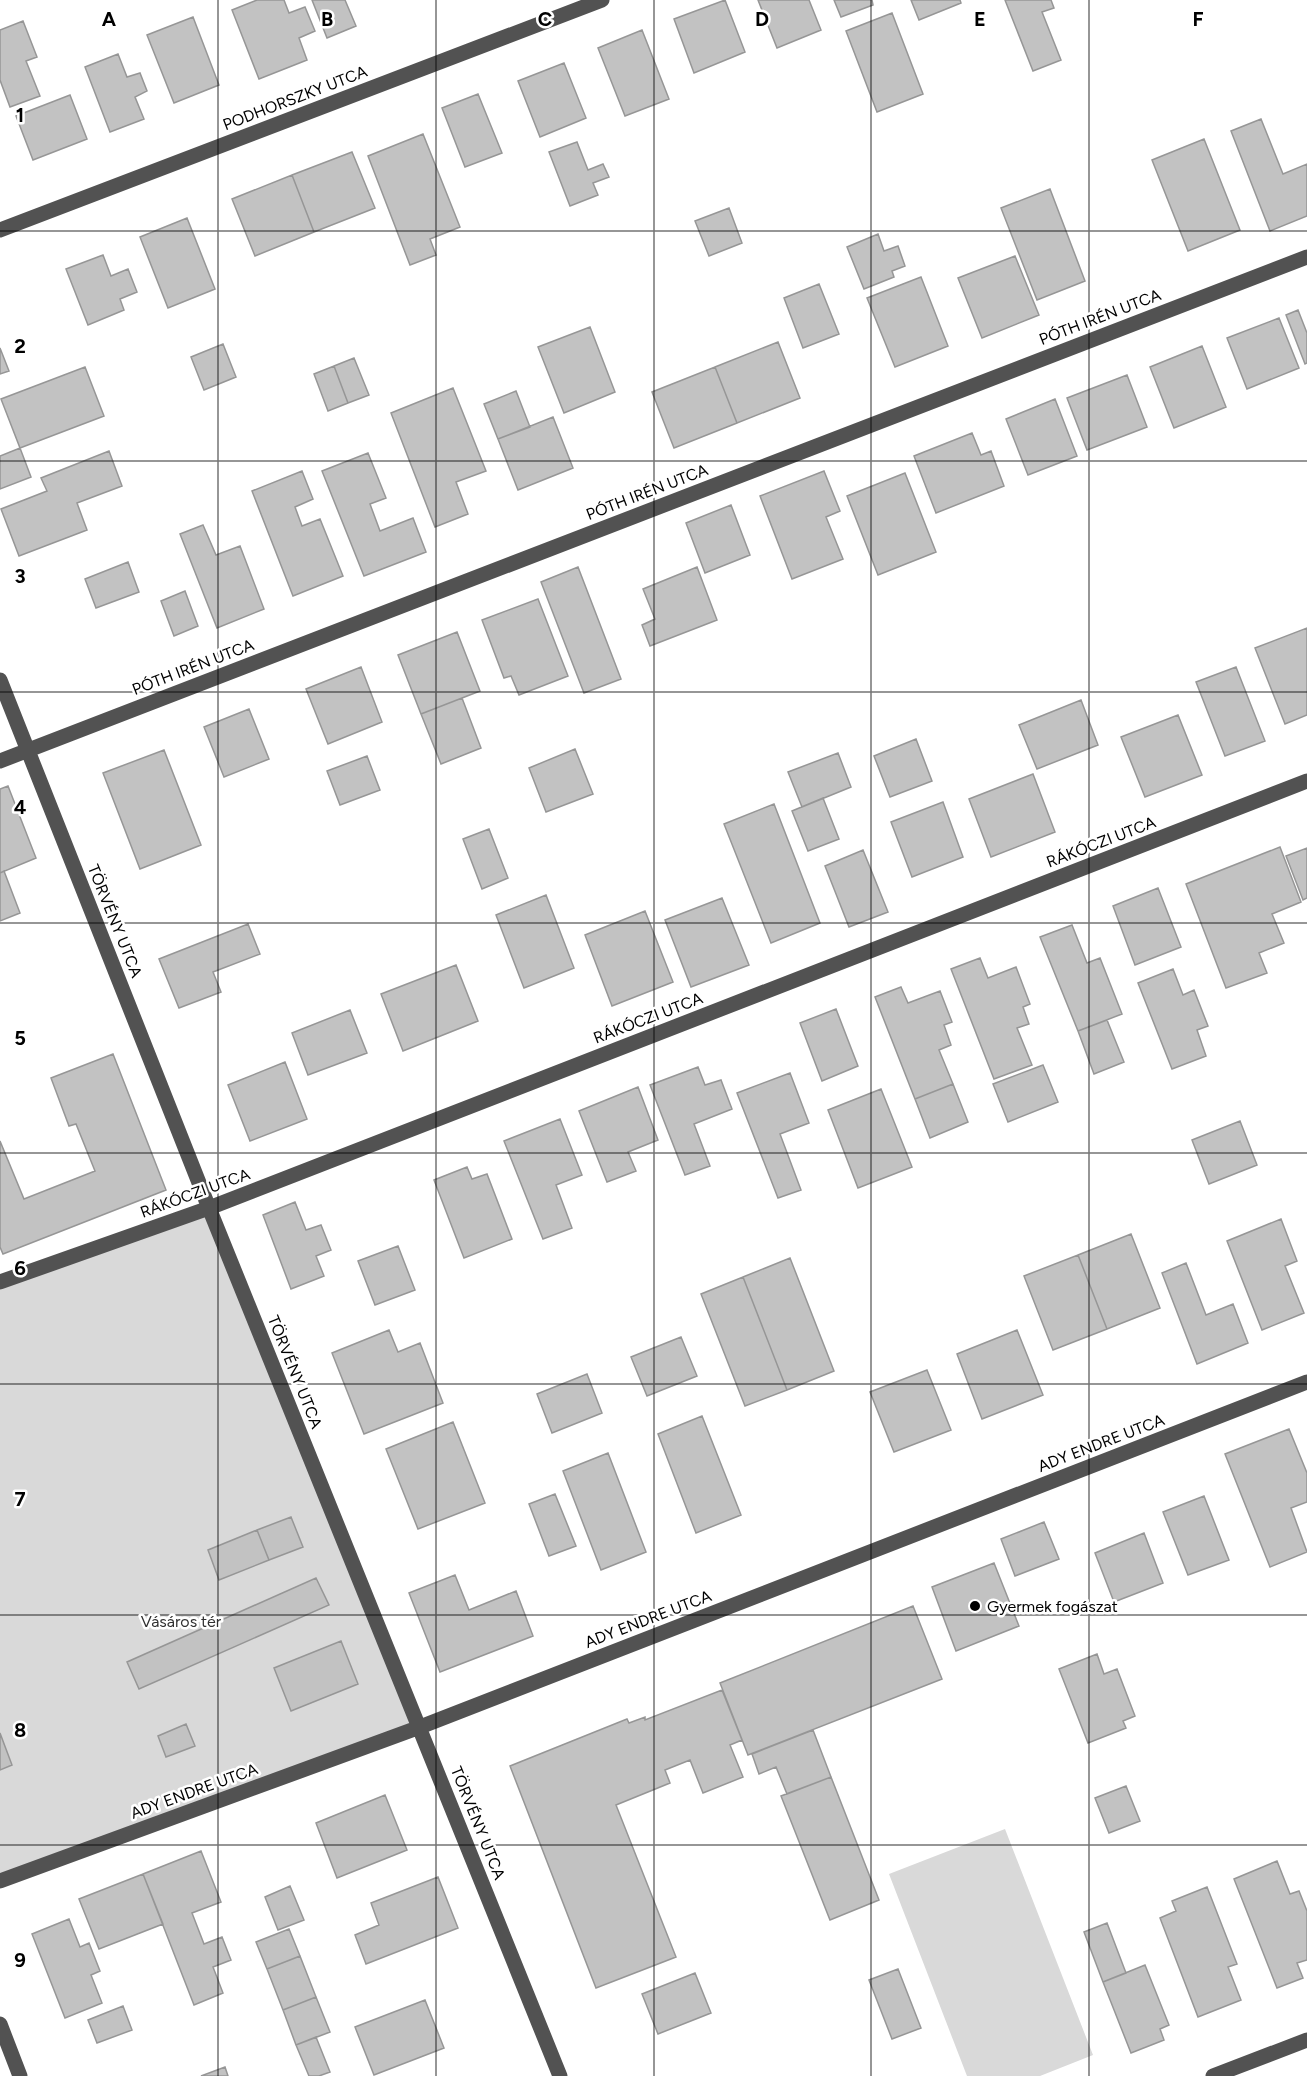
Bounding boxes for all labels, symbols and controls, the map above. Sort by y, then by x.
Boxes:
text: A [102,7,117,31]
text: B [321,7,333,31]
text: C [538,7,552,31]
text: D [755,7,769,31]
text: E [974,7,986,31]
text: F [1192,7,1204,31]
street label: PODHORSZKY UTCA [220,62,370,134]
text: 1 [16,103,24,127]
street label: PÓTH IRÉN UTCA [1036,285,1164,349]
text: 2 [14,334,26,358]
street label: PÓTH IRÉN UTCA [583,460,711,524]
text: 3 [14,564,26,588]
street label: PÓTH IRÉN UTCA [129,635,257,699]
text: 4 [14,795,27,819]
street label: RÁKÓCZI UTCA [1044,812,1158,872]
street label: TÖRVÉNY UTCA [84,862,146,980]
street label: RÁKÓCZI UTCA [591,988,705,1048]
text: 5 [14,1026,26,1050]
street label: RÁKÓCZI UTCA [137,1164,253,1222]
text: 6 [14,1256,26,1280]
street label: TÖRVÉNY UTCA [264,1313,326,1431]
street label: ADY ENDRE UTCA [1035,1410,1167,1476]
text: 7 [14,1487,26,1511]
street label: ADY ENDRE UTCA [582,1586,714,1652]
place label: Gyermek fogászat [987,1597,1118,1616]
marker: Gyermek fogászat [968,1599,982,1613]
park label: Vásáros tér [141,1612,222,1631]
text: 8 [14,1718,26,1742]
street label: ADY ENDRE UTCA [128,1759,260,1823]
street label: TÖRVÉNY UTCA [447,1764,509,1882]
text: 9 [14,1948,26,1972]

